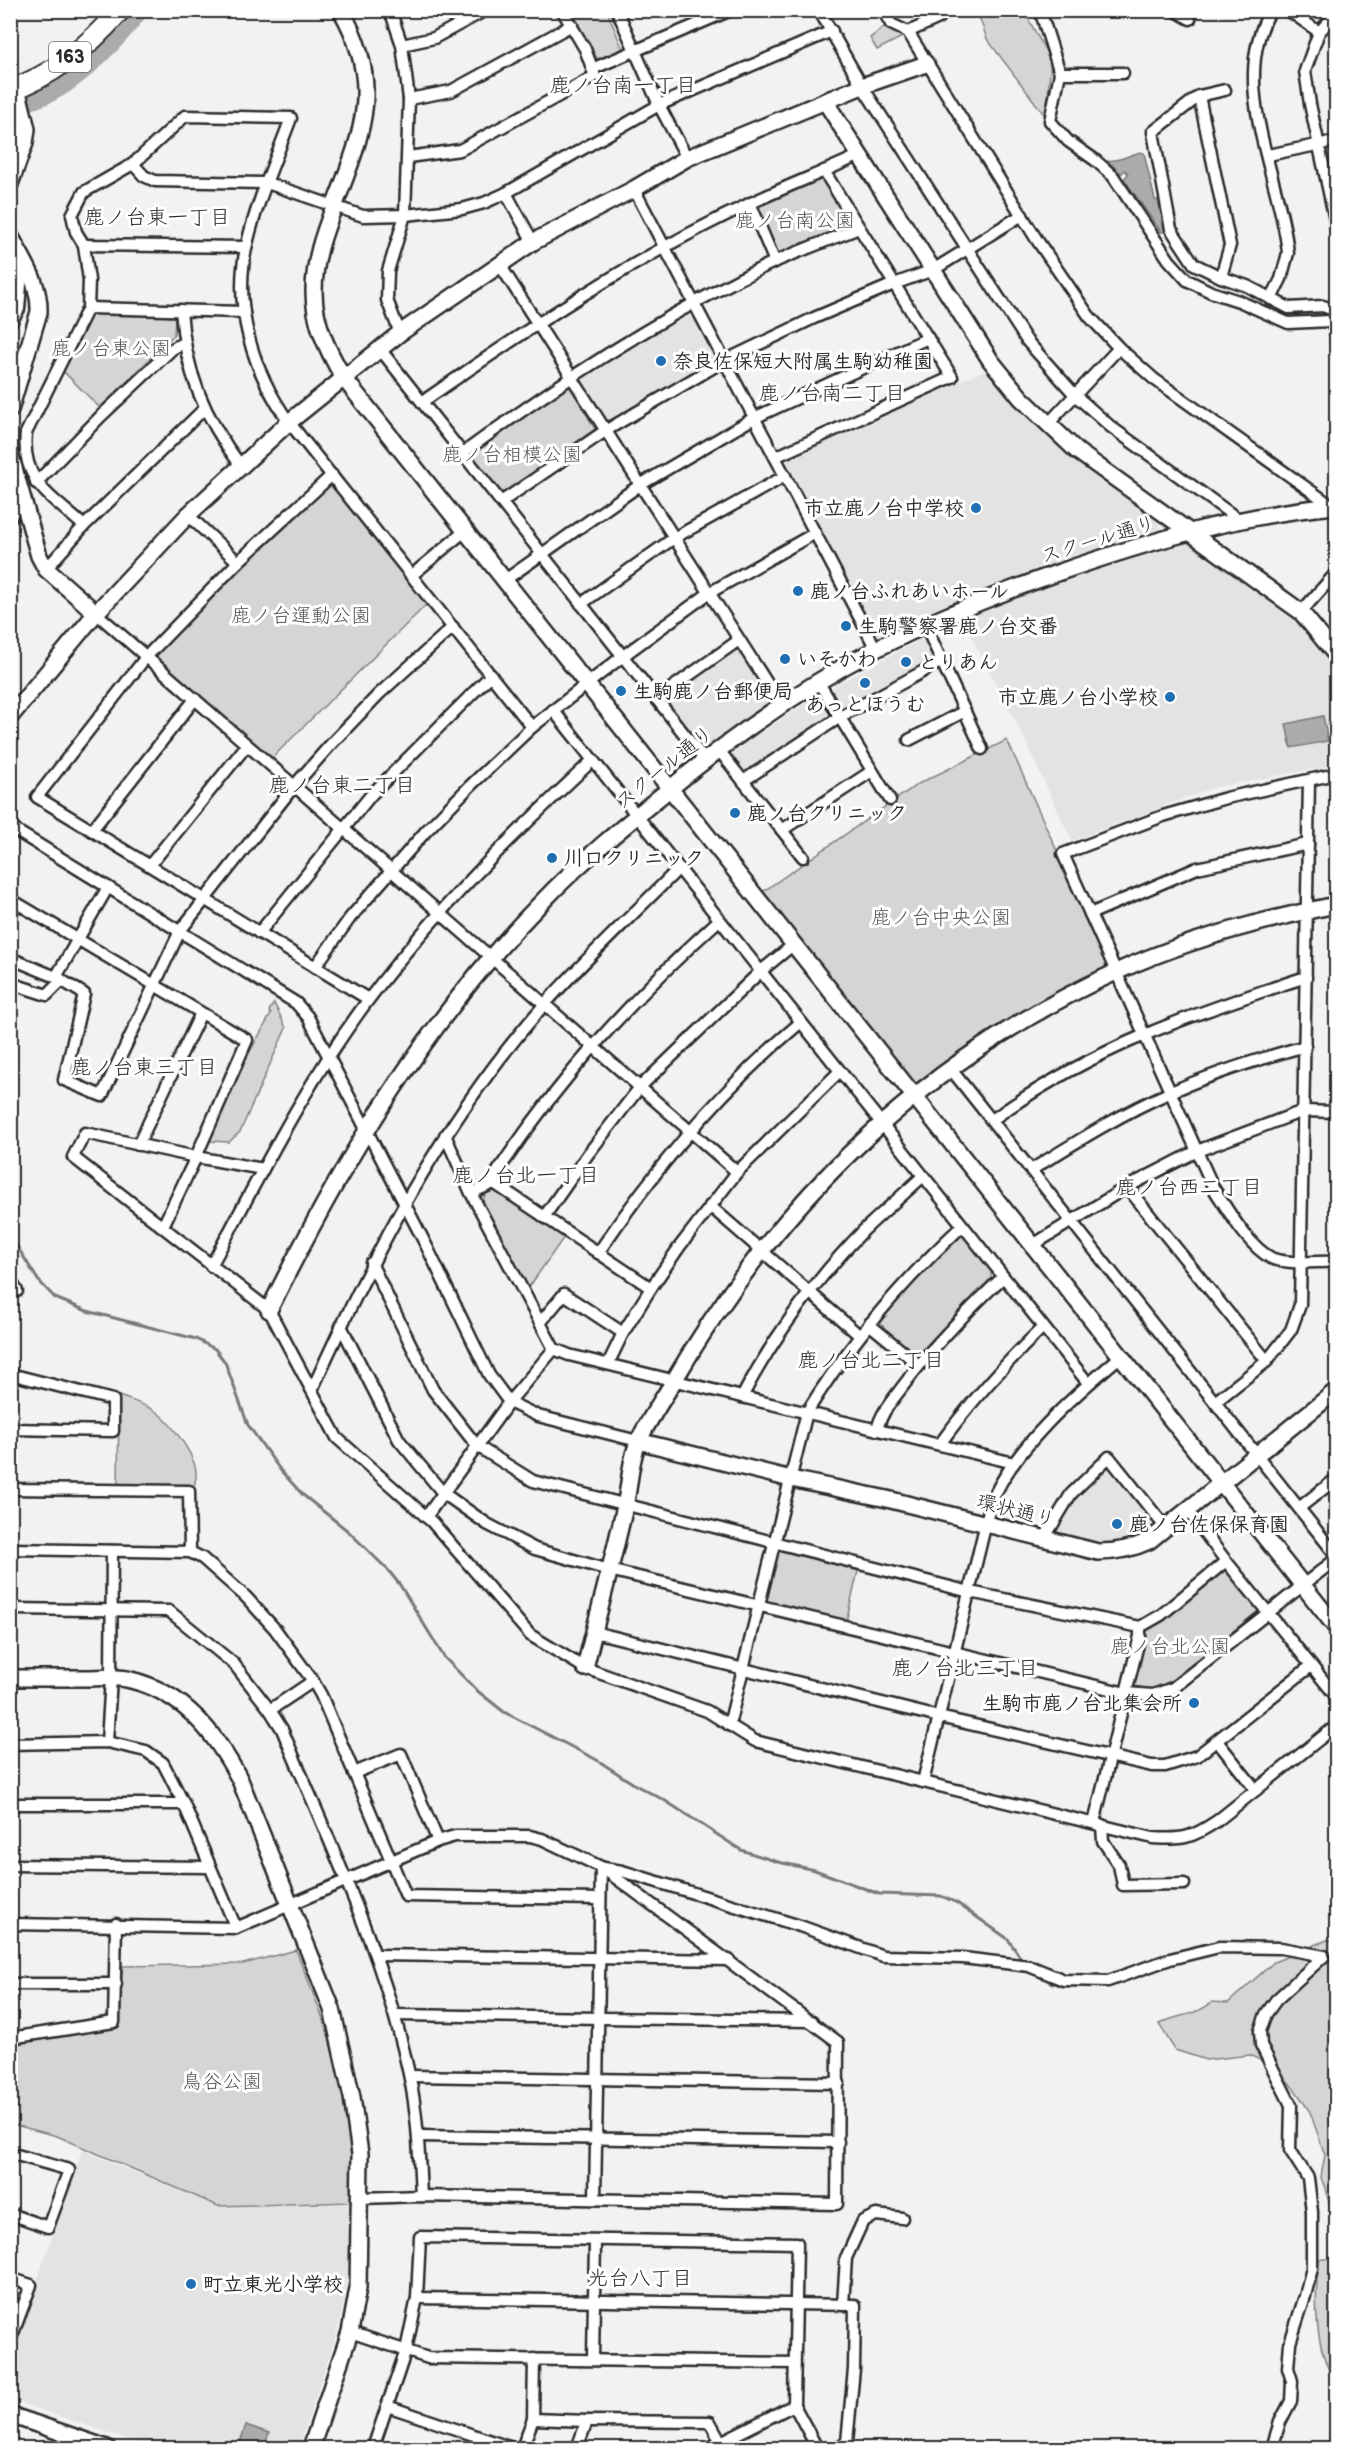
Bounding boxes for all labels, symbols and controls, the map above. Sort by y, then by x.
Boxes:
road number: 163 [49,42,91,72]
district label: 鹿ノ台南一丁目 [550,73,697,98]
district label: 鹿ノ台東一丁目 [84,205,231,230]
park label: 鹿ノ台南公園 [735,209,855,233]
park label: 鹿ノ台東公園 [51,337,171,361]
place label: 奈良佐保短大附属生駒幼稚園 [673,350,933,374]
marker: 奈良佐保短大附属生駒幼稚園 [654,354,668,368]
district label: 鹿ノ台南二丁目 [759,381,906,406]
park label: 鹿ノ台相模公園 [442,443,582,467]
place label: 市立鹿ノ台中学校 [804,497,964,521]
marker: 市立鹿ノ台中学校 [969,501,983,515]
street label: スクール通り [1038,511,1159,569]
place label: 鹿ノ台ふれあいホール [810,580,1009,604]
marker: 鹿ノ台ふれあいホール [791,584,805,598]
park label: 鹿ノ台運動公園 [231,604,371,628]
place label: 生駒警察署鹿ノ台交番 [858,615,1058,639]
marker: 生駒警察署鹿ノ台交番 [839,619,853,633]
place label: いそかわ [797,648,877,672]
place label: とりあん [918,651,998,675]
marker: いそかわ [778,652,792,666]
marker: とりあん [899,655,913,669]
marker: あっとほうむ [858,676,872,690]
place label: 生駒鹿ノ台郵便局 [633,680,793,704]
marker: 生駒鹿ノ台郵便局 [614,684,628,698]
place label: 市立鹿ノ台小学校 [998,686,1158,710]
marker: 市立鹿ノ台小学校 [1163,690,1177,704]
place label: あっとほうむ [805,693,925,717]
street label: スクール通り [611,721,718,814]
district label: 鹿ノ台東二丁目 [269,773,416,798]
place label: 鹿ノ台クリニック [747,802,907,826]
marker: 鹿ノ台クリニック [728,806,742,820]
place label: 川口クリニック [564,847,704,871]
marker: 川口クリニック [545,851,559,865]
park label: 鹿ノ台中央公園 [871,906,1011,930]
district label: 鹿ノ台東三丁目 [71,1055,218,1080]
district label: 鹿ノ台北一丁目 [453,1163,600,1188]
district label: 鹿ノ台西二丁目 [1116,1175,1263,1200]
district label: 鹿ノ台北二丁目 [798,1348,945,1373]
street label: 環状通り [974,1490,1057,1532]
place label: 鹿ノ台佐保保育園 [1129,1513,1289,1537]
marker: 鹿ノ台佐保保育園 [1110,1517,1124,1531]
park label: 鹿ノ台北公園 [1110,1635,1230,1659]
district label: 鹿ノ台北三丁目 [892,1656,1039,1681]
place label: 生駒市鹿ノ台北集会所 [982,1692,1182,1716]
marker: 生駒市鹿ノ台北集会所 [1187,1696,1201,1710]
park label: 鳥谷公園 [182,2070,262,2094]
district label: 光台八丁目 [588,2266,693,2291]
place label: 町立東光小学校 [203,2273,343,2297]
marker: 町立東光小学校 [184,2277,198,2291]

